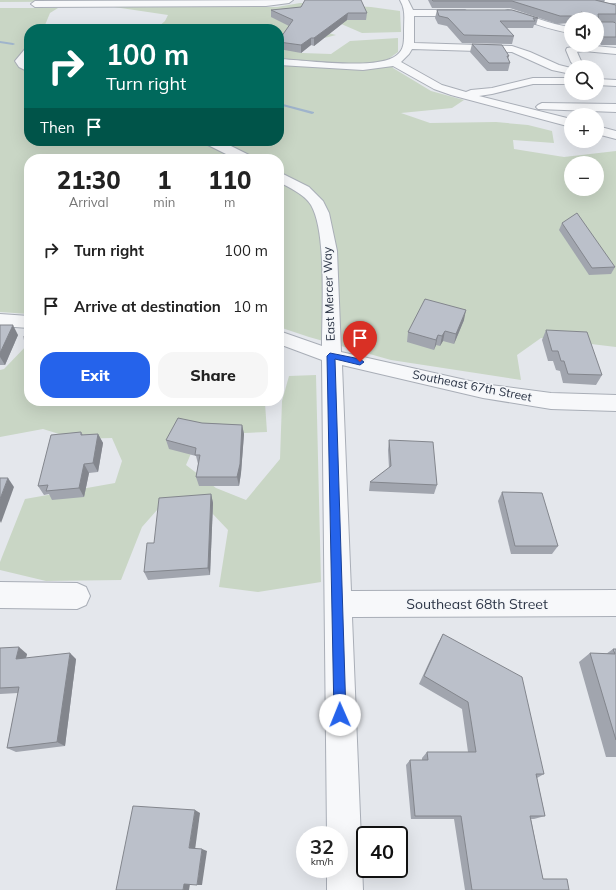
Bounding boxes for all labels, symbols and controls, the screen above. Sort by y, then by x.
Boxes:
map controls [564,12,604,196]
button: sound [564,12,604,52]
text: 100 m [106,37,189,72]
icon: right [40,40,92,92]
button: search [564,60,604,100]
text: Turn right [106,72,186,95]
button: + [564,108,604,148]
icon: arrive [83,116,105,138]
text: Then [40,118,75,137]
button: − [564,156,604,196]
text: 21:30 [57,165,121,195]
text: 1 [157,165,172,195]
text: 110 [208,165,251,195]
text: Arrival [69,194,109,210]
text: min [153,194,175,210]
text: m [224,194,235,210]
icon: right [40,239,62,261]
text: Turn right [74,241,144,260]
text: 100 m [224,241,268,260]
street label: East Mercer Way [319,246,338,342]
icon: arrive [40,295,62,317]
text: Arrive at destination [74,297,221,316]
text: 10 m [233,297,268,316]
pin [343,321,377,362]
icon: arrive [349,327,371,349]
button: Exit [40,352,150,398]
button: Share [158,352,268,398]
street label: Southeast 67th Street [411,367,533,404]
street label: Southeast 68th Street [406,595,548,613]
position arrow [319,694,361,736]
speed limit sign: 40 [356,826,408,878]
text: 32 [310,834,334,859]
text: km/h [311,855,333,868]

